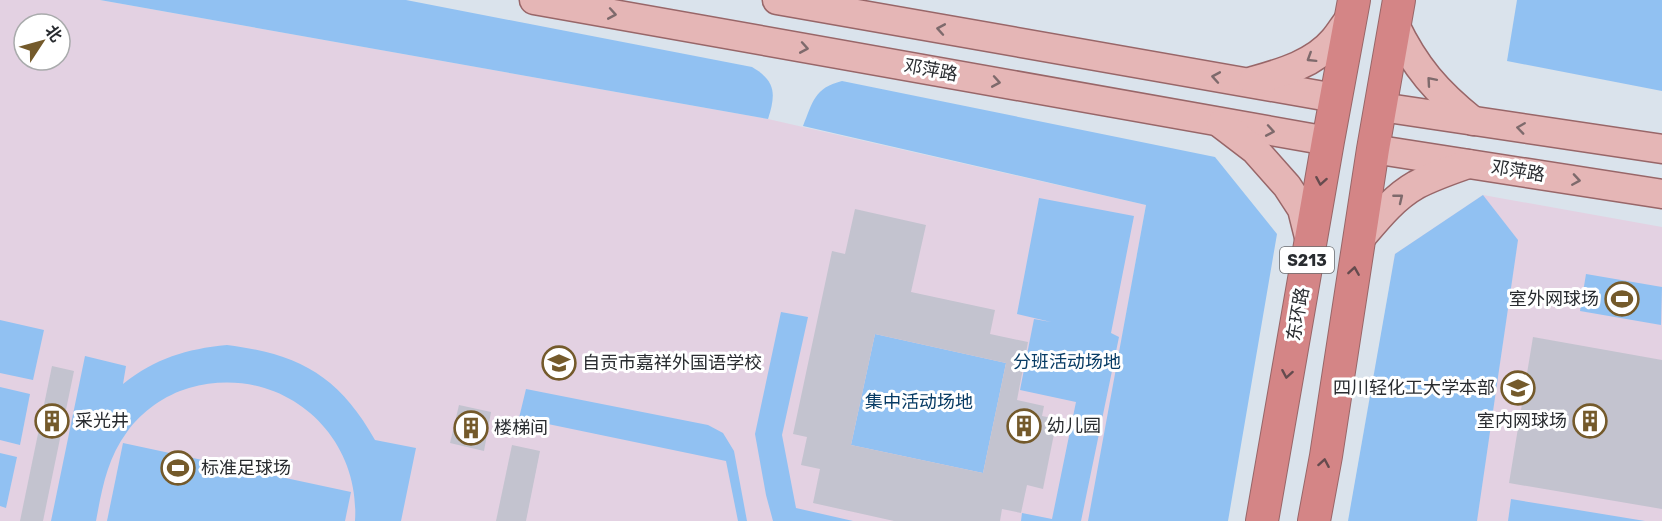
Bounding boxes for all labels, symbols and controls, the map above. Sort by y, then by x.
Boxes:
one-way arrow [606,7,616,20]
north arrow [12,12,72,72]
text: 北 [41,21,66,46]
one-way arrow [936,23,946,36]
one-way arrow [799,41,809,53]
one-way arrow [1307,51,1317,63]
street label: 邓萍路 [903,54,959,86]
one-way arrow [1211,71,1221,84]
one-way arrow [991,75,1001,88]
one-way arrow [1427,77,1438,88]
one-way arrow [1516,122,1526,134]
one-way arrow [1265,124,1275,137]
street label: 邓萍路 [1490,156,1546,186]
one-way arrow [1571,174,1581,186]
one-way arrow [1315,177,1327,186]
one-way arrow [1393,195,1404,206]
road number: S213 [1280,247,1334,273]
one-way arrow [1348,266,1360,275]
sports icon: 室外网球场 [1604,281,1640,317]
street label: 东环路 [1282,286,1314,342]
place label: 室外网球场 [1509,288,1599,310]
school or university icon: 自贡市嘉祥外国语学校 [541,345,577,381]
park label: 分班活动场地 [1013,351,1121,373]
place label: 自贡市嘉祥外国语学校 [582,352,762,374]
one-way arrow [1282,369,1294,378]
school or university icon: 四川轻化工大学本部 [1500,370,1536,406]
place label: 四川轻化工大学本部 [1333,377,1495,399]
park label: 集中活动场地 [865,391,973,413]
building icon: 采光井 [34,403,70,439]
building icon: 室内网球场 [1572,403,1608,439]
building icon: 幼儿园 [1006,408,1042,444]
place label: 采光井 [75,410,129,432]
building icon: 楼梯间 [453,410,489,446]
place label: 室内网球场 [1477,410,1567,432]
place label: 幼儿园 [1047,415,1101,437]
place label: 楼梯间 [494,417,548,439]
sports icon: 标准足球场 [160,450,196,486]
place label: 标准足球场 [201,457,291,479]
one-way arrow [1318,459,1330,468]

